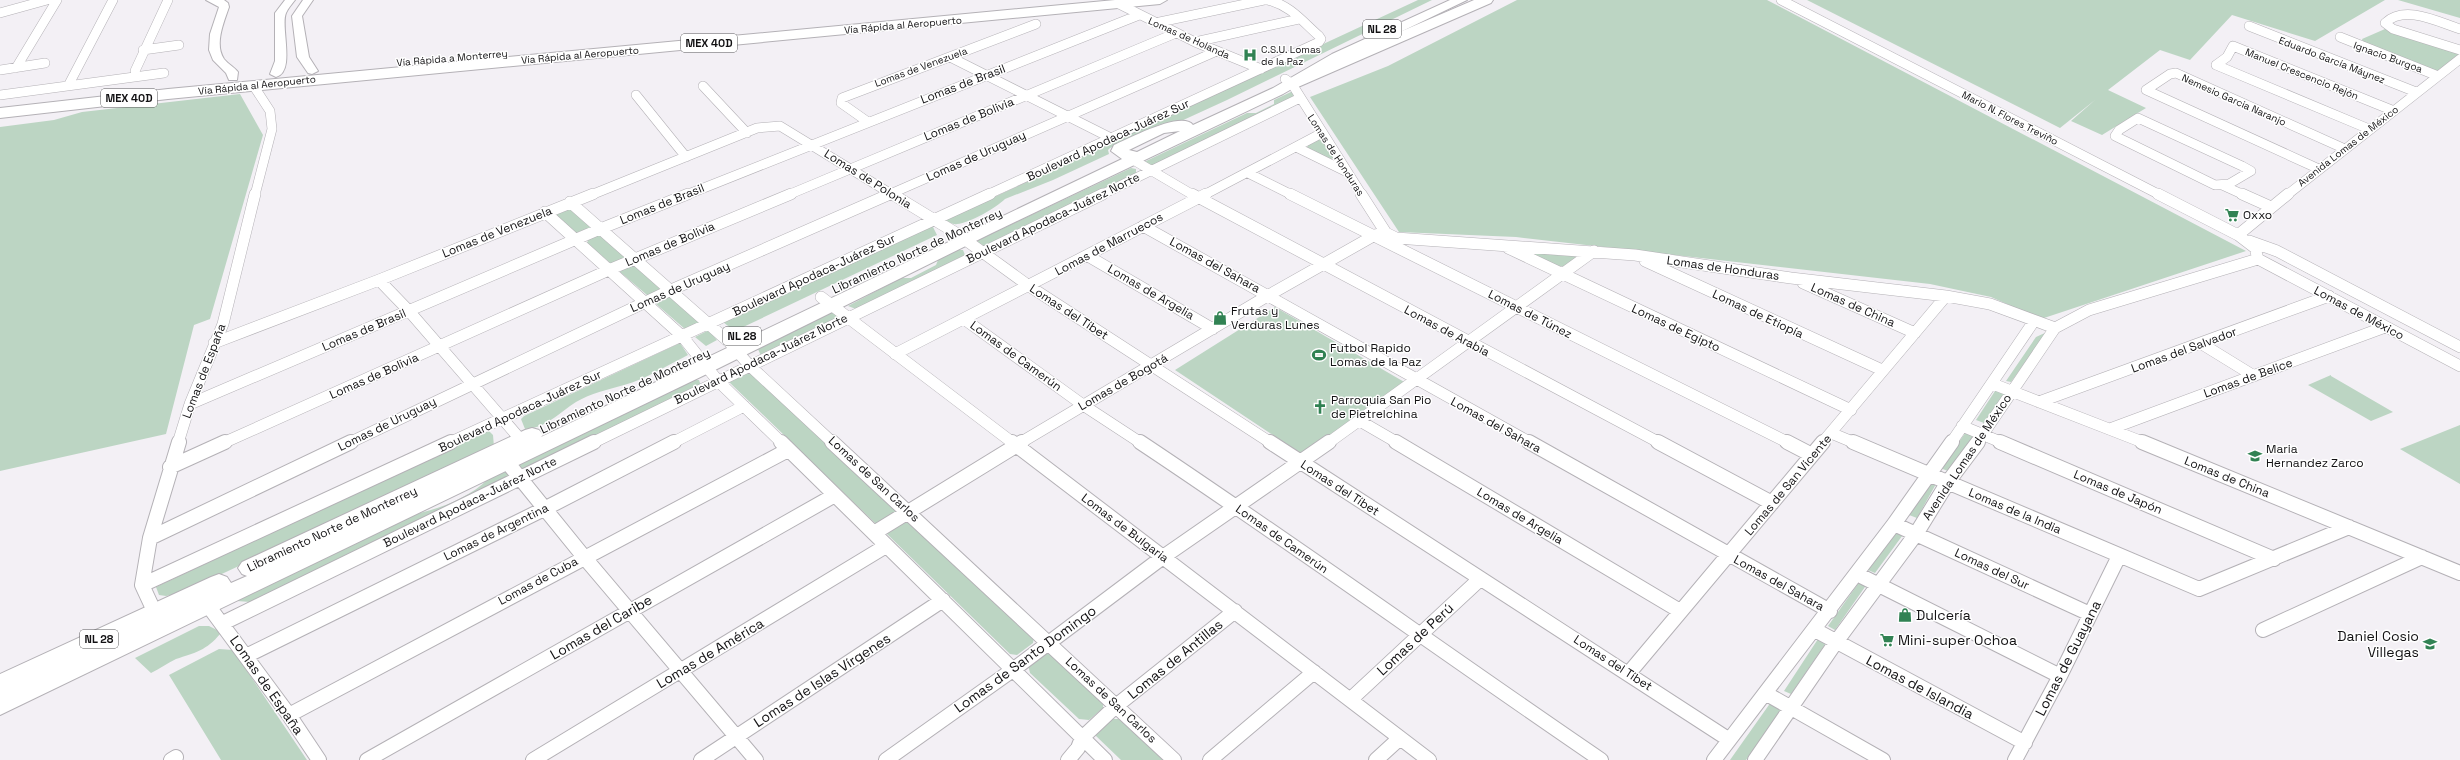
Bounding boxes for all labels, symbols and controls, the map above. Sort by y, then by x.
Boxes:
street label: Vía Rápida al Aeropuerto [844,13,962,37]
street label: Lomas de Holanda [1146,14,1232,62]
road number: NL 28 [1363,20,1401,38]
road number: MEX 40D [681,34,737,52]
street label: Eduardo García Máynez [2277,34,2387,86]
street label: Ignacio Burgoa [2352,38,2424,76]
street label: Vía Rápida al Aeropuerto [521,43,639,67]
place label: C.S.U. Lomas de la Paz [1261,43,1321,68]
street label: Lomas de Venezuela [873,44,969,90]
street label: Manuel Crescencio Rejón [2243,45,2361,103]
street label: Vía Rápida a Monterrey [396,47,508,69]
hospital icon: C.S.U. Lomas de la Paz [1242,47,1258,63]
street label: Lomas de Brasil [918,60,1008,108]
street label: Nemesio Garcia Naranjo [2180,71,2288,129]
street label: Vía Rápida al Aeropuerto [198,72,316,98]
street label: Mario N. Flores Treviño [1960,88,2060,148]
road number: MEX 40D [101,89,157,107]
street label: Lomas de Bolivia [922,94,1017,144]
street label: Boulevard Apodaca-Juárez Sur [1024,95,1192,185]
street label: Avenida Lomas de México [2295,103,2401,189]
street label: Lomas de Honduras [1305,112,1367,198]
street label: Lomas de Uruguay [924,127,1028,185]
street label: Lomas de Polonia [821,146,915,212]
street label: Boulevard Apodaca-Juárez Norte [964,169,1142,267]
street label: Lomas de Brasil [617,180,707,228]
street label: Lomas de Venezuela [440,203,554,261]
street label: Libramiento Norte de Monterrey [829,204,1005,298]
supermarket icon: Oxxo [2224,207,2240,223]
place label: Oxxo [2243,207,2272,223]
street label: Lomas de Marruecos [1052,209,1166,279]
street label: Lomas de Bolivia [623,218,717,270]
street label: Boulevard Apodaca-Juárez Sur [730,230,898,320]
street label: Lomas del Sahara [1167,233,1263,297]
street label: Lomas de Honduras [1666,252,1780,284]
street label: Lomas de Uruguay [628,258,732,316]
street label: Lomas de Argelia [1105,261,1197,323]
street label: Lomas de China [1808,279,1898,331]
street label: Lomas del Tíbet [1027,281,1111,343]
street label: Lomas de México [2311,282,2407,344]
street label: Lomas de Túnez [1485,286,1575,342]
street label: Lomas de Etiopía [1710,286,1806,342]
street label: Lomas de Egipto [1629,300,1723,356]
street label: Lomas de Arabia [1401,302,1493,360]
place label: Frutas y Verduras Lunes [1231,303,1320,333]
street label: Lomas de Brasil [320,305,408,355]
street label: Boulevard Apodaca-Juárez Norte [672,310,850,408]
shop icon: Frutas y Verduras Lunes [1212,310,1228,326]
street label: Lomas de Camerún [967,317,1065,395]
street label: Lomas de España [179,321,229,421]
street label: Lomas del Salvador [2129,323,2239,377]
road number: NL 28 [723,327,761,345]
place label: Futbol Rapido Lomas de la Paz [1330,340,1422,370]
street label: Libramiento Norte de Monterrey [537,344,713,438]
sports icon: Futbol Rapido Lomas de la Paz [1311,347,1327,363]
street label: Lomas de Bolivia [327,349,421,403]
street label: Lomas de Bogotá [1075,350,1171,414]
street label: Lomas de Belice [2201,354,2295,402]
street label: Boulevard Apodaca-Juárez Sur [436,366,604,456]
street label: Avenida Lomas de México [1919,391,2015,523]
place label: Parroquia San Pio de Pietrelchina [1331,392,1431,422]
street label: Lomas de Uruguay [335,393,439,455]
street label: Lomas del Sahara [1448,393,1544,457]
church icon: Parroquia San Pio de Pietrelchina [1312,399,1328,415]
street label: Lomas de San Vicente [1741,431,1835,539]
street label: Lomas de San Carlos [825,433,923,525]
place label: Maria Hernandez Zarco [2266,441,2364,471]
school or university icon: Maria Hernandez Zarco [2247,448,2263,464]
street label: Boulevard Apodaca-Juárez Norte [381,453,559,551]
street label: Lomas de China [2182,453,2272,501]
street label: Lomas del Tíbet [1298,457,1382,519]
street label: Lomas de Japón [2071,466,2165,518]
street label: Libramiento Norte de Monterrey [244,482,420,576]
street label: Lomas de Argelia [1474,484,1566,548]
street label: Lomas de la India [1966,484,2064,538]
street label: Lomas de Bulgaria [1078,490,1172,566]
street label: Lomas de Argentina [441,500,551,564]
street label: Lomas de Camerún [1232,501,1332,577]
street label: Lomas del Sur [1952,545,2032,593]
street label: Lomas del Sahara [1731,551,1827,615]
street label: Lomas de Cuba [495,553,581,609]
street label: Lomas del Caribe [547,591,655,663]
street label: Lomas de Guayana [2031,597,2105,719]
street label: Lomas de Perú [1373,599,1457,679]
street label: Lomas de Santo Domingo [950,601,1100,717]
place label: Dulcería [1916,606,1971,624]
shop icon: Dulcería [1897,607,1913,623]
street label: Lomas de América [653,614,767,692]
street label: Lomas de Antillas [1124,615,1226,703]
place label: Daniel Cosio Villegas [2337,627,2419,661]
street label: Lomas de Islas Vírgenes [750,629,894,731]
road number: NL 28 [80,630,118,648]
place label: Mini-super Ochoa [1898,631,2017,649]
street label: Lomas de España [226,632,308,738]
street label: Lomas del Tíbet [1571,632,1655,694]
supermarket icon: Mini-super Ochoa [1879,632,1895,648]
school or university icon: Daniel Cosio Villegas [2422,636,2438,652]
street label: Lomas de Islandia [1863,651,1977,723]
street label: Lomas de San Carlos [1062,654,1160,746]

